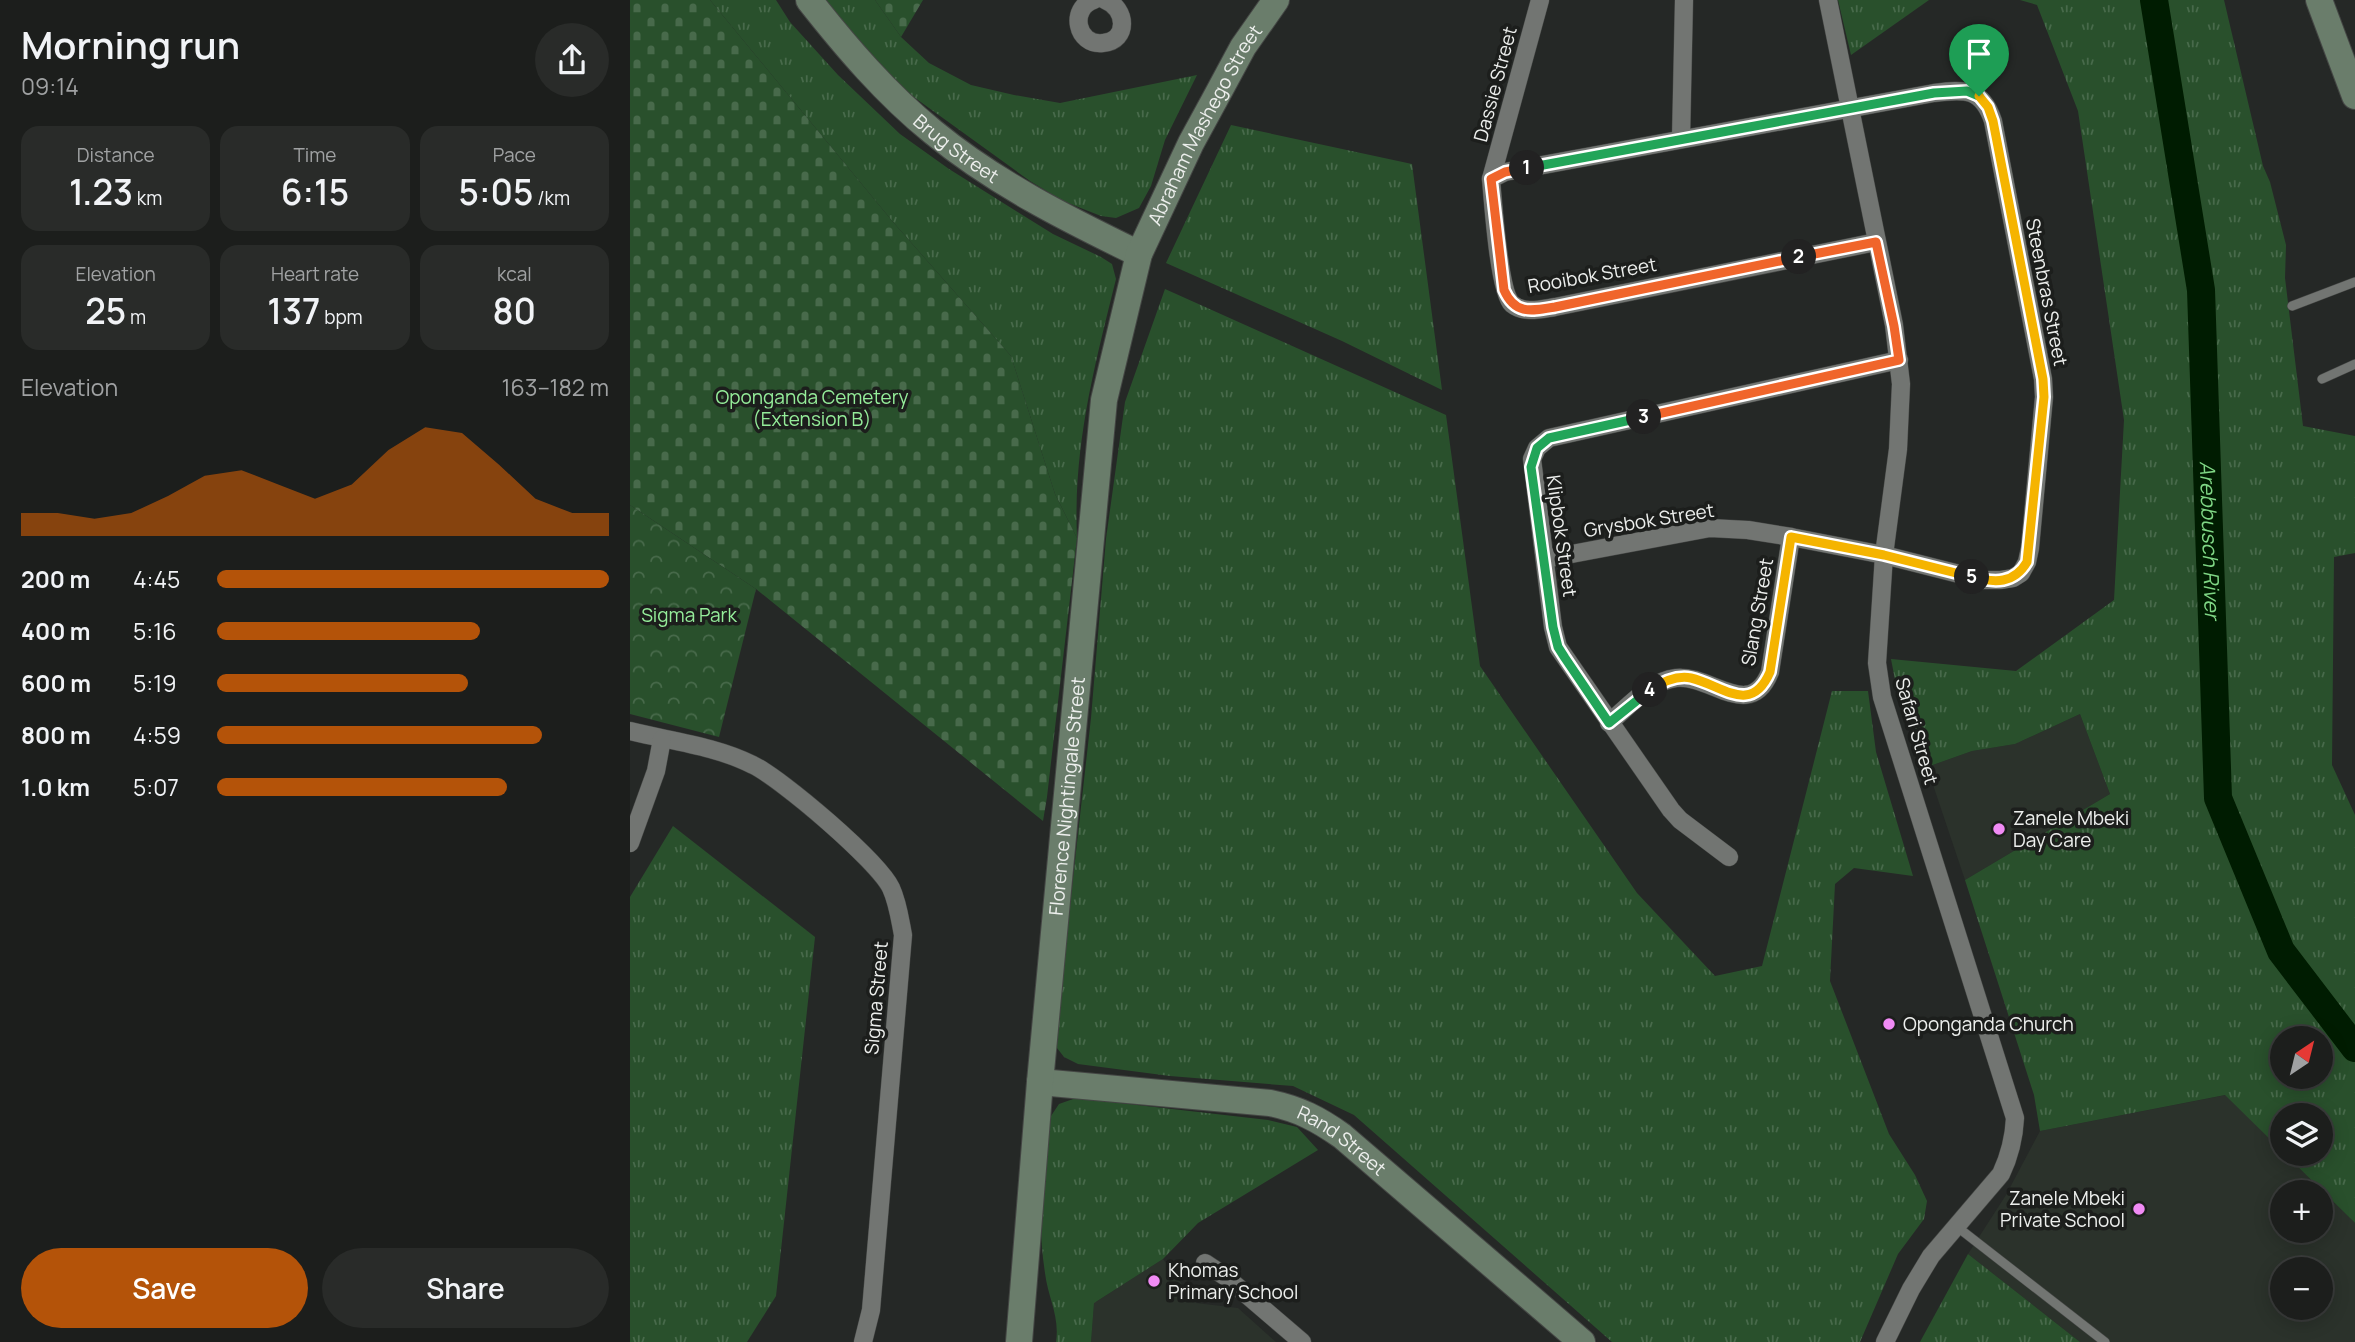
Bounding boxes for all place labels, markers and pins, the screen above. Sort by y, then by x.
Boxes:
pin [1949,24,2009,96]
pin: 1 [1510,150,1544,186]
pin: 2 [1782,240,1816,274]
pin: 3 [1626,400,1662,434]
pin: 5 [1954,560,1990,594]
pin: 4 [1632,672,1668,708]
place label: Zanele Mbeki Day Care [2013,805,2129,853]
marker: Zanele Mbeki Day Care [1991,821,2007,837]
place label: Oponganda Church [1903,1011,2074,1037]
marker: Oponganda Church [1881,1016,1897,1032]
place label: Zanele Mbeki Private School [2000,1185,2125,1233]
marker: Zanele Mbeki Private School [2131,1201,2147,1217]
place label: Khomas Primary School [1168,1257,1298,1305]
marker: Khomas Primary School [1146,1273,1162,1289]

